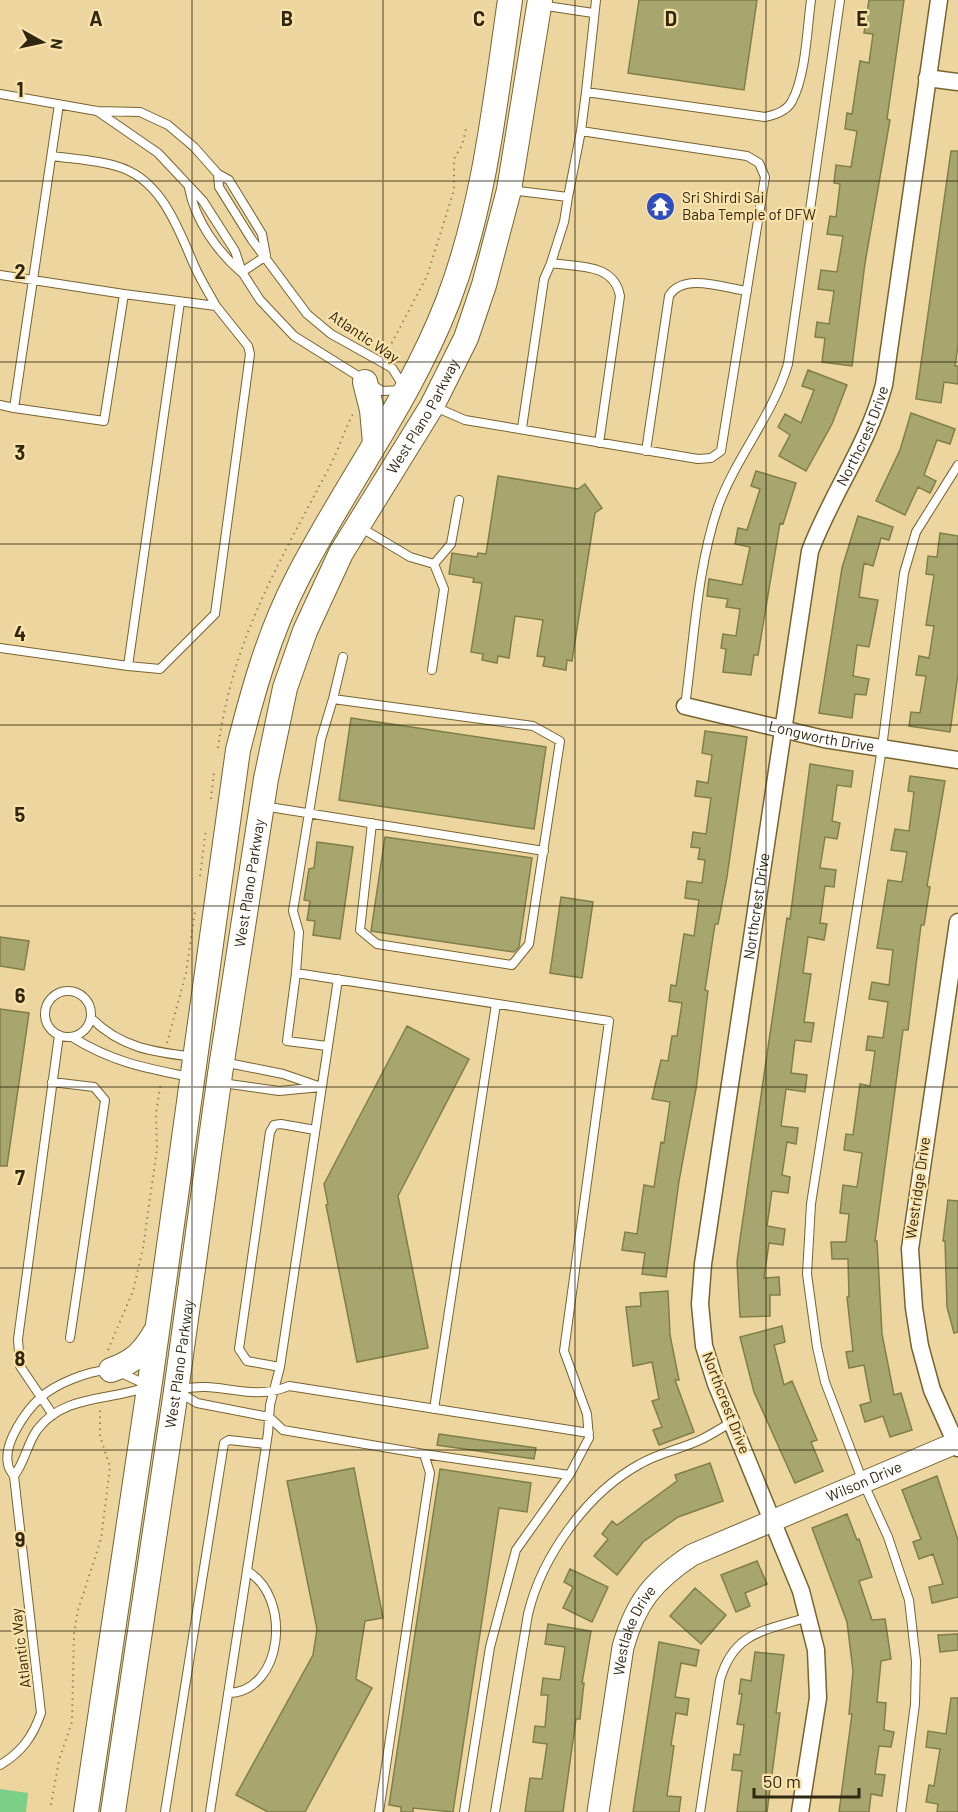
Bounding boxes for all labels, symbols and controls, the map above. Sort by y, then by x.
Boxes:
text: A [89,6,103,30]
text: B [281,6,293,30]
text: C [473,6,485,30]
text: D [665,6,677,30]
text: E [856,6,868,30]
north arrow [12,12,72,72]
text: N [47,38,67,51]
text: 1 [16,77,24,101]
place label: Sri Shirdi Sai Baba Temple of DFW [682,188,816,223]
temple icon: Sri Shirdi Sai Baba Temple of DFW [645,191,677,223]
text: 2 [14,259,26,283]
street label: Atlantic Way [326,306,403,366]
street label: West Plano Parkway [382,355,462,477]
street label: Northcrest Drive [832,384,891,489]
text: 3 [15,440,25,464]
text: 4 [14,621,26,645]
street label: Longworth Drive [767,716,876,755]
text: 5 [15,802,26,826]
street label: West Plano Parkway [230,817,268,948]
street label: Northcrest Drive [739,852,773,961]
text: 6 [15,983,26,1007]
street label: Westridge Drive [901,1136,933,1240]
text: 7 [15,1165,25,1189]
street label: West Plano Parkway [161,1298,197,1429]
text: 8 [15,1346,26,1370]
street label: Northcrest Drive [699,1349,755,1456]
street label: Wilson Drive [823,1457,904,1505]
text: 9 [15,1527,25,1551]
street label: Westlake Drive [609,1581,659,1677]
street label: Atlantic Way [6,1607,34,1689]
scale bar [754,1761,859,1799]
text: 50 m [763,1770,801,1792]

